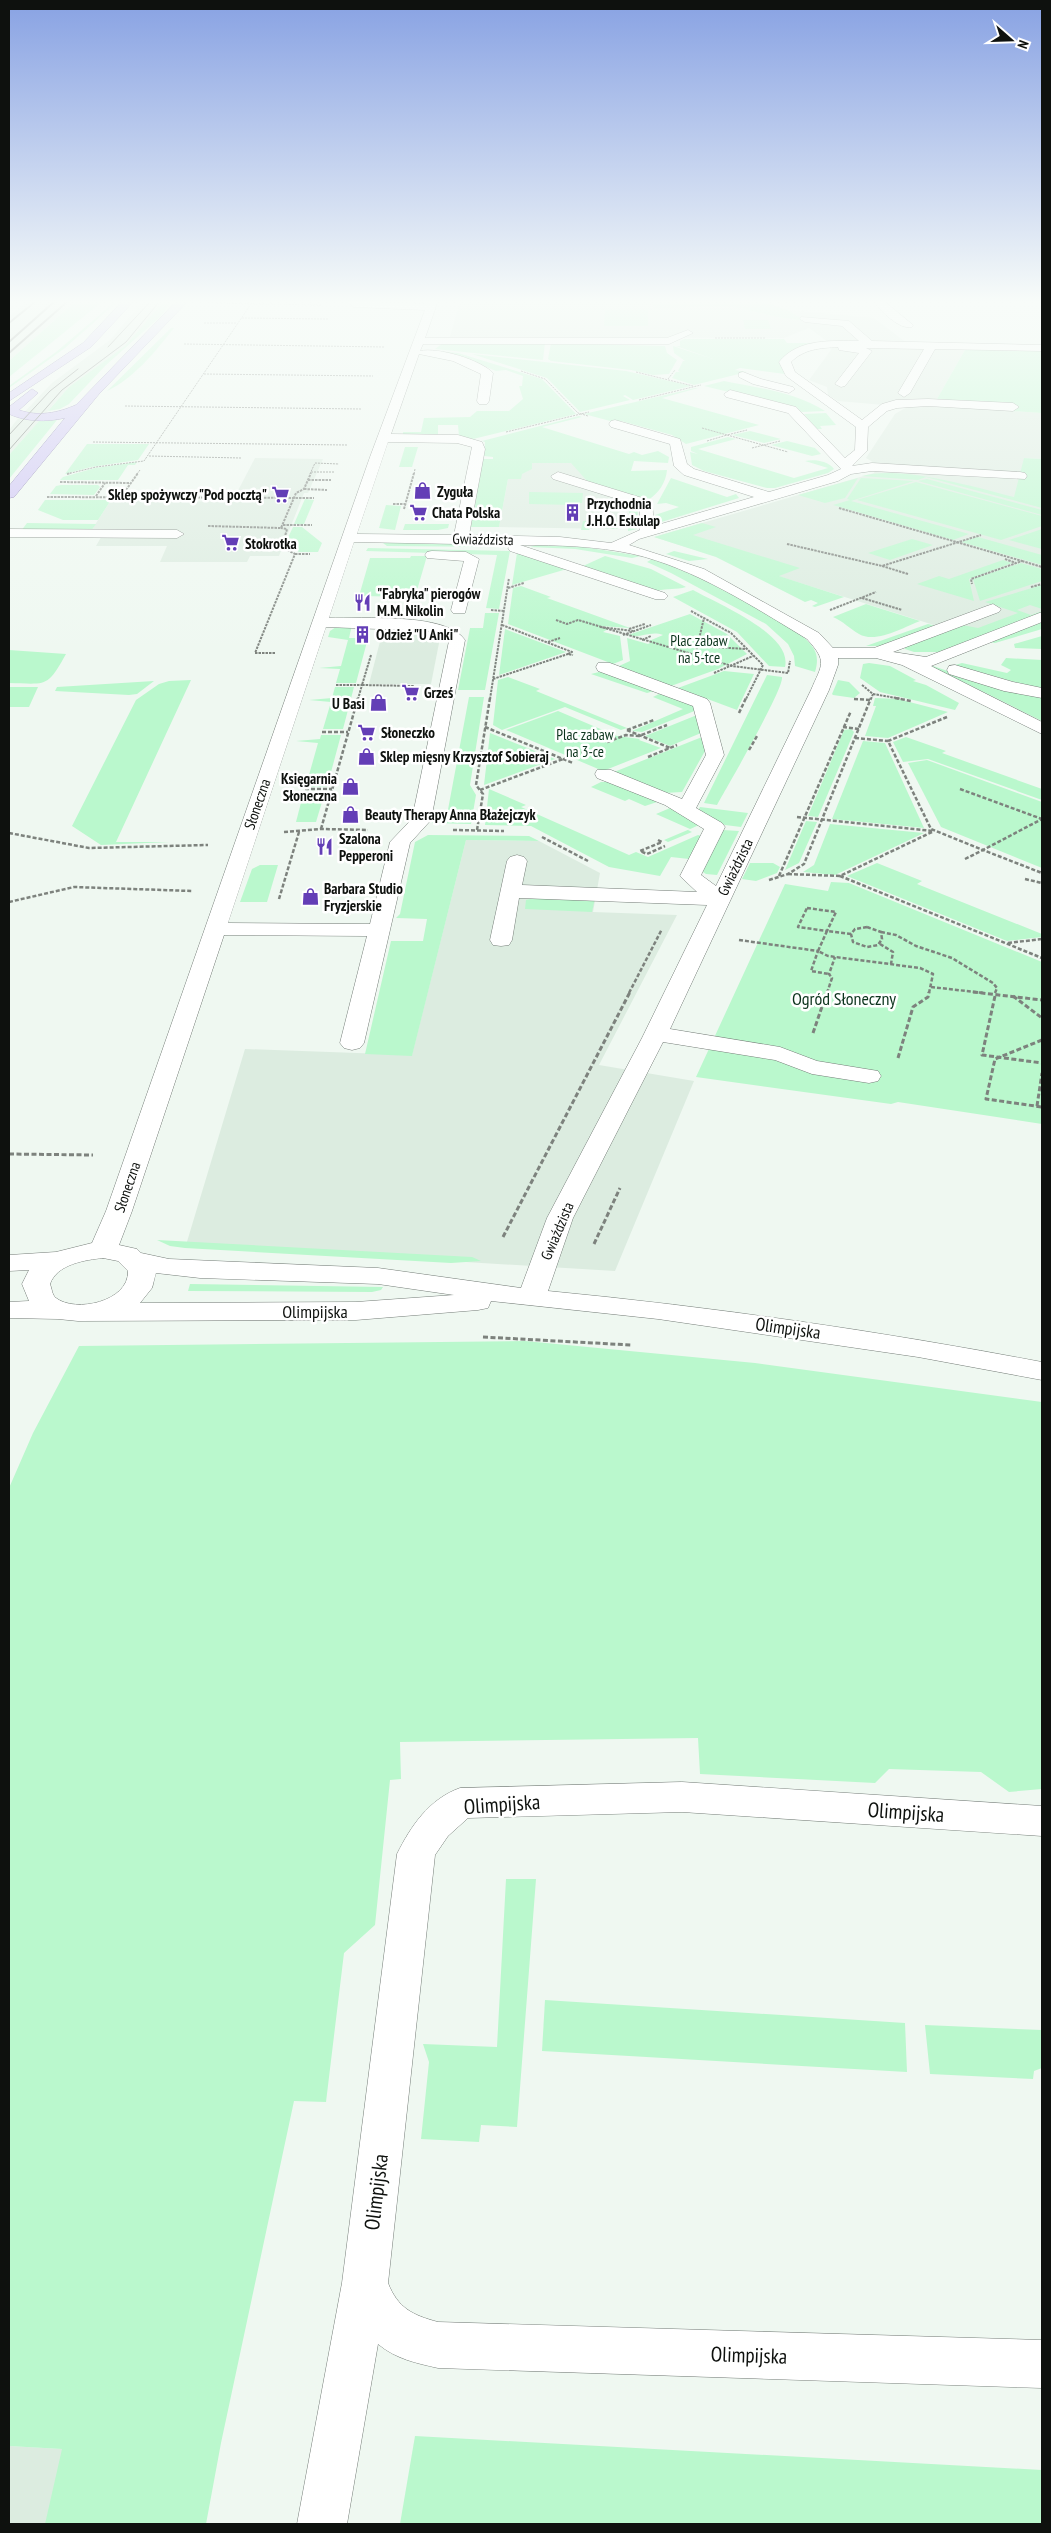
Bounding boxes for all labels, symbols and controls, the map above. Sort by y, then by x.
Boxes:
north arrow [986,15,1036,65]
text: N [1013,38,1033,51]
shop icon: Zyguła [413,481,433,501]
place label: Zyguła [437,482,473,501]
supermarket icon: Sklep spożywczy "Pod pocztą" [271,484,291,504]
place label: Sklep spożywczy "Pod pocztą" [108,485,267,504]
place label: Przychodnia J.H.O. Eskulap [586,494,660,530]
supermarket icon: Chata Polska [408,502,428,522]
building icon: Przychodnia J.H.O. Eskulap [563,502,583,522]
place label: Chata Polska [432,503,500,522]
street label: Gwiaździsta [452,529,514,549]
supermarket icon: Stokrotka [221,533,241,553]
place label: Stokrotka [245,534,297,553]
place label: "Fabryka" pierogów M.M. Nikolin [377,584,482,620]
restaurant icon: "Fabryka" pierogów M.M. Nikolin [353,592,373,612]
building icon: Odzież "U Anki" [352,624,372,644]
place label: Odzież "U Anki" [376,625,458,644]
park label: Plac zabaw na 5-tce [670,631,728,667]
supermarket icon: Grześ [400,682,420,702]
place label: Grześ [424,683,453,702]
shop icon: U Basi [369,693,389,713]
place label: U Basi [332,694,365,713]
supermarket icon: Słoneczko [357,722,377,742]
place label: Słoneczko [381,723,435,742]
park label: Plac zabaw na 3-ce [556,725,614,761]
shop icon: Sklep mięsny Krzysztof Sobieraj [356,746,376,766]
place label: Sklep mięsny Krzysztof Sobieraj [380,747,549,766]
place label: Księgarnia Słoneczna [281,769,337,805]
street label: Słoneczna [240,776,274,832]
shop icon: Księgarnia Słoneczna [341,777,361,797]
shop icon: Beauty Therapy Anna Błażejczyk [341,804,361,824]
place label: Beauty Therapy Anna Błażejczyk [365,805,537,824]
place label: Szalona Pepperoni [339,829,393,865]
street label: Gwiaździsta [713,835,757,899]
restaurant icon: Szalona Pepperoni [315,837,335,857]
place label: Barbara Studio Fryzjerskie [324,879,403,915]
shop icon: Barbara Studio Fryzjerskie [300,887,320,907]
park label: Ogród Słoneczny [792,987,896,1010]
street label: Słoneczna [110,1159,144,1215]
street label: Gwiaździsta [536,1199,578,1263]
street label: Olimpijska [282,1300,348,1323]
street label: Olimpijska [754,1312,822,1344]
street label: Olimpijska [463,1788,541,1820]
street label: Olimpijska [867,1796,945,1828]
street label: Olimpijska [358,2152,394,2232]
street label: Olimpijska [710,2340,788,2370]

